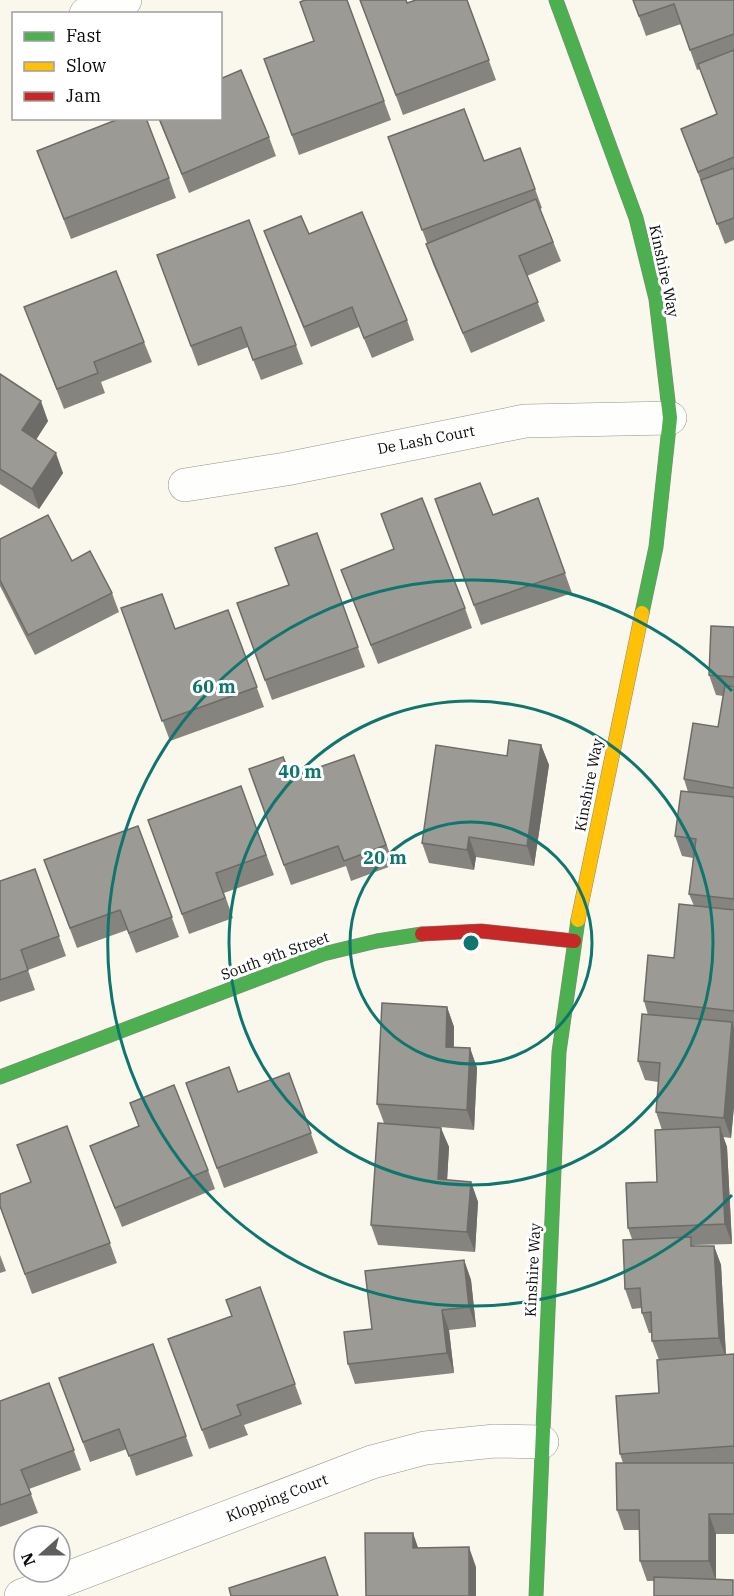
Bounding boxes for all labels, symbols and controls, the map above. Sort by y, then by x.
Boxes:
legend [12,12,222,120]
text: Fast [66,24,101,47]
text: Slow [66,54,106,77]
text: Jam [66,84,101,107]
street label: Kinshire Way [645,223,684,319]
street label: De Lash Court [376,421,476,458]
text: 60 m [192,675,236,698]
street label: Kinshire Way [570,737,607,833]
text: 40 m [278,760,322,783]
text: 20 m [363,846,407,869]
street label: South 9th Street [218,927,332,984]
centre of rings [461,933,481,953]
street label: Kinshire Way [521,1222,544,1317]
street label: Klopping Court [223,1469,330,1526]
north arrow [12,1524,72,1584]
text: N [16,1550,40,1569]

